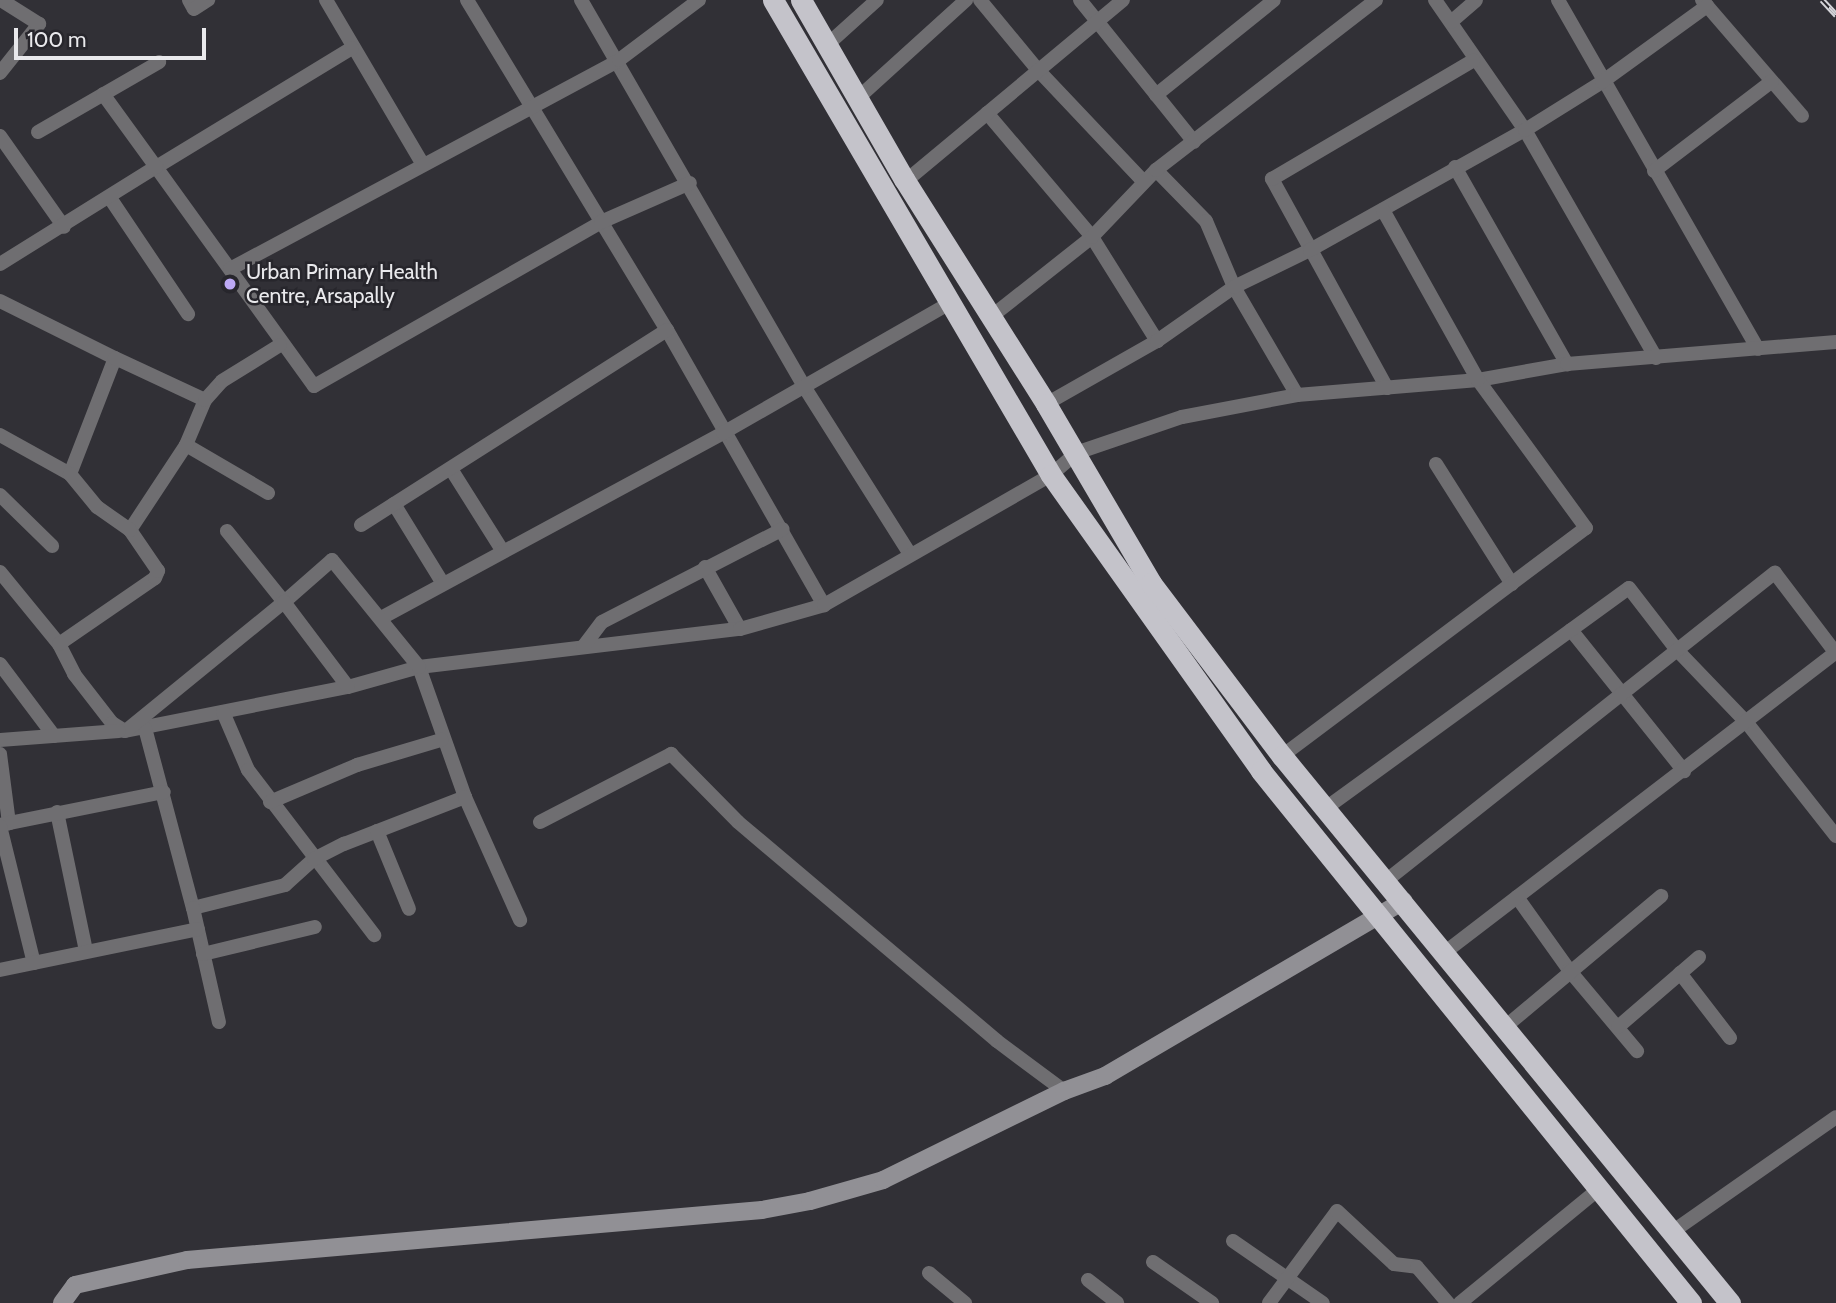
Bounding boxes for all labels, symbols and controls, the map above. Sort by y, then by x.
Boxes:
scale bar [18,14,210,58]
text: 100 m [27,27,86,52]
place label: Urban Primary Health Centre, Arsapally [246,259,438,309]
marker: Urban Primary Health Centre, Arsapally [220,274,240,294]

